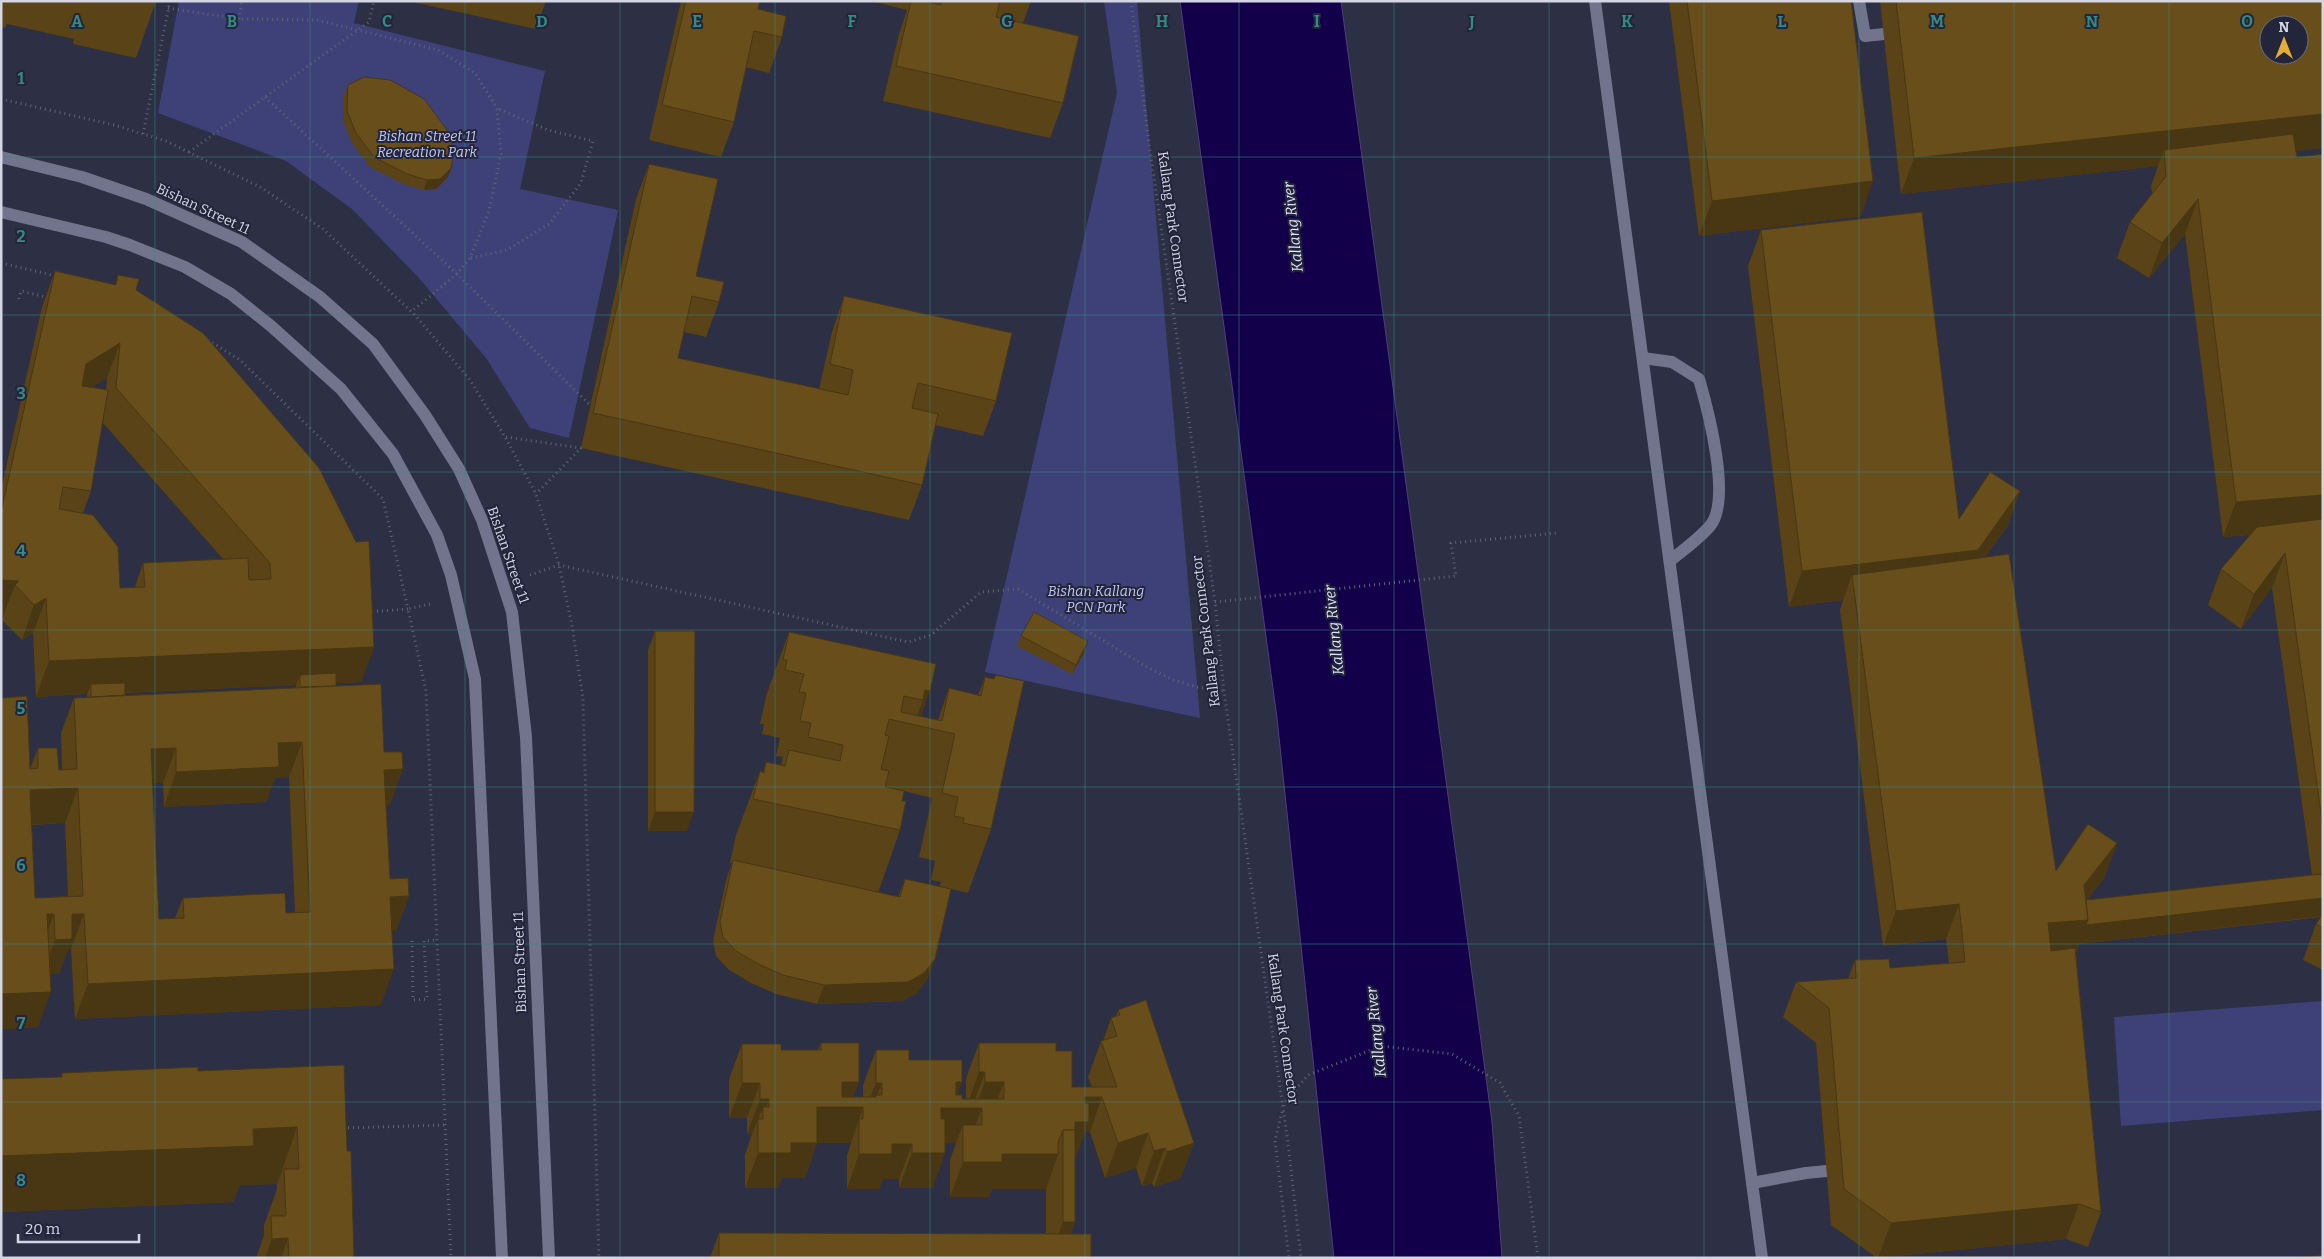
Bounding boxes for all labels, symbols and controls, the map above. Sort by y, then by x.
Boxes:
text: A [71,12,83,31]
text: B [227,12,237,31]
text: C [382,12,392,31]
text: D [536,12,548,31]
text: E [692,12,702,31]
text: F [848,12,857,31]
text: G [1001,12,1013,31]
text: H [1156,12,1169,31]
text: I [1314,12,1320,31]
text: J [1468,12,1475,31]
text: K [1621,12,1633,31]
text: L [1778,12,1787,31]
text: M [1930,12,1944,31]
text: N [2086,12,2098,31]
text: O [2241,12,2253,31]
north arrow [2259,15,2309,65]
text: N [2279,19,2290,36]
text: 1 [18,69,25,88]
park label: Bishan Street 11 Recreation Park [377,128,477,161]
street label: Kallang Park Connector [1154,150,1192,304]
street label: Bishan Street 11 [153,180,253,238]
water label: Kallang River [1279,180,1307,273]
text: 2 [16,227,26,246]
text: 3 [16,384,26,403]
street label: Bishan Street 11 [483,504,533,606]
text: 4 [16,541,26,560]
street label: Kallang Park Connector [1188,554,1224,708]
park label: Bishan Kallang PCN Park [1048,583,1144,616]
water label: Kallang River [1320,583,1348,676]
text: 5 [17,699,26,718]
text: 6 [16,856,26,875]
street label: Bishan Street 11 [510,911,530,1013]
street label: Kallang Park Connector [1264,952,1302,1106]
water label: Kallang River [1362,985,1390,1078]
text: 7 [17,1014,26,1033]
text: 8 [16,1171,26,1190]
scale bar [18,1212,139,1244]
text: 20 m [25,1220,61,1238]

